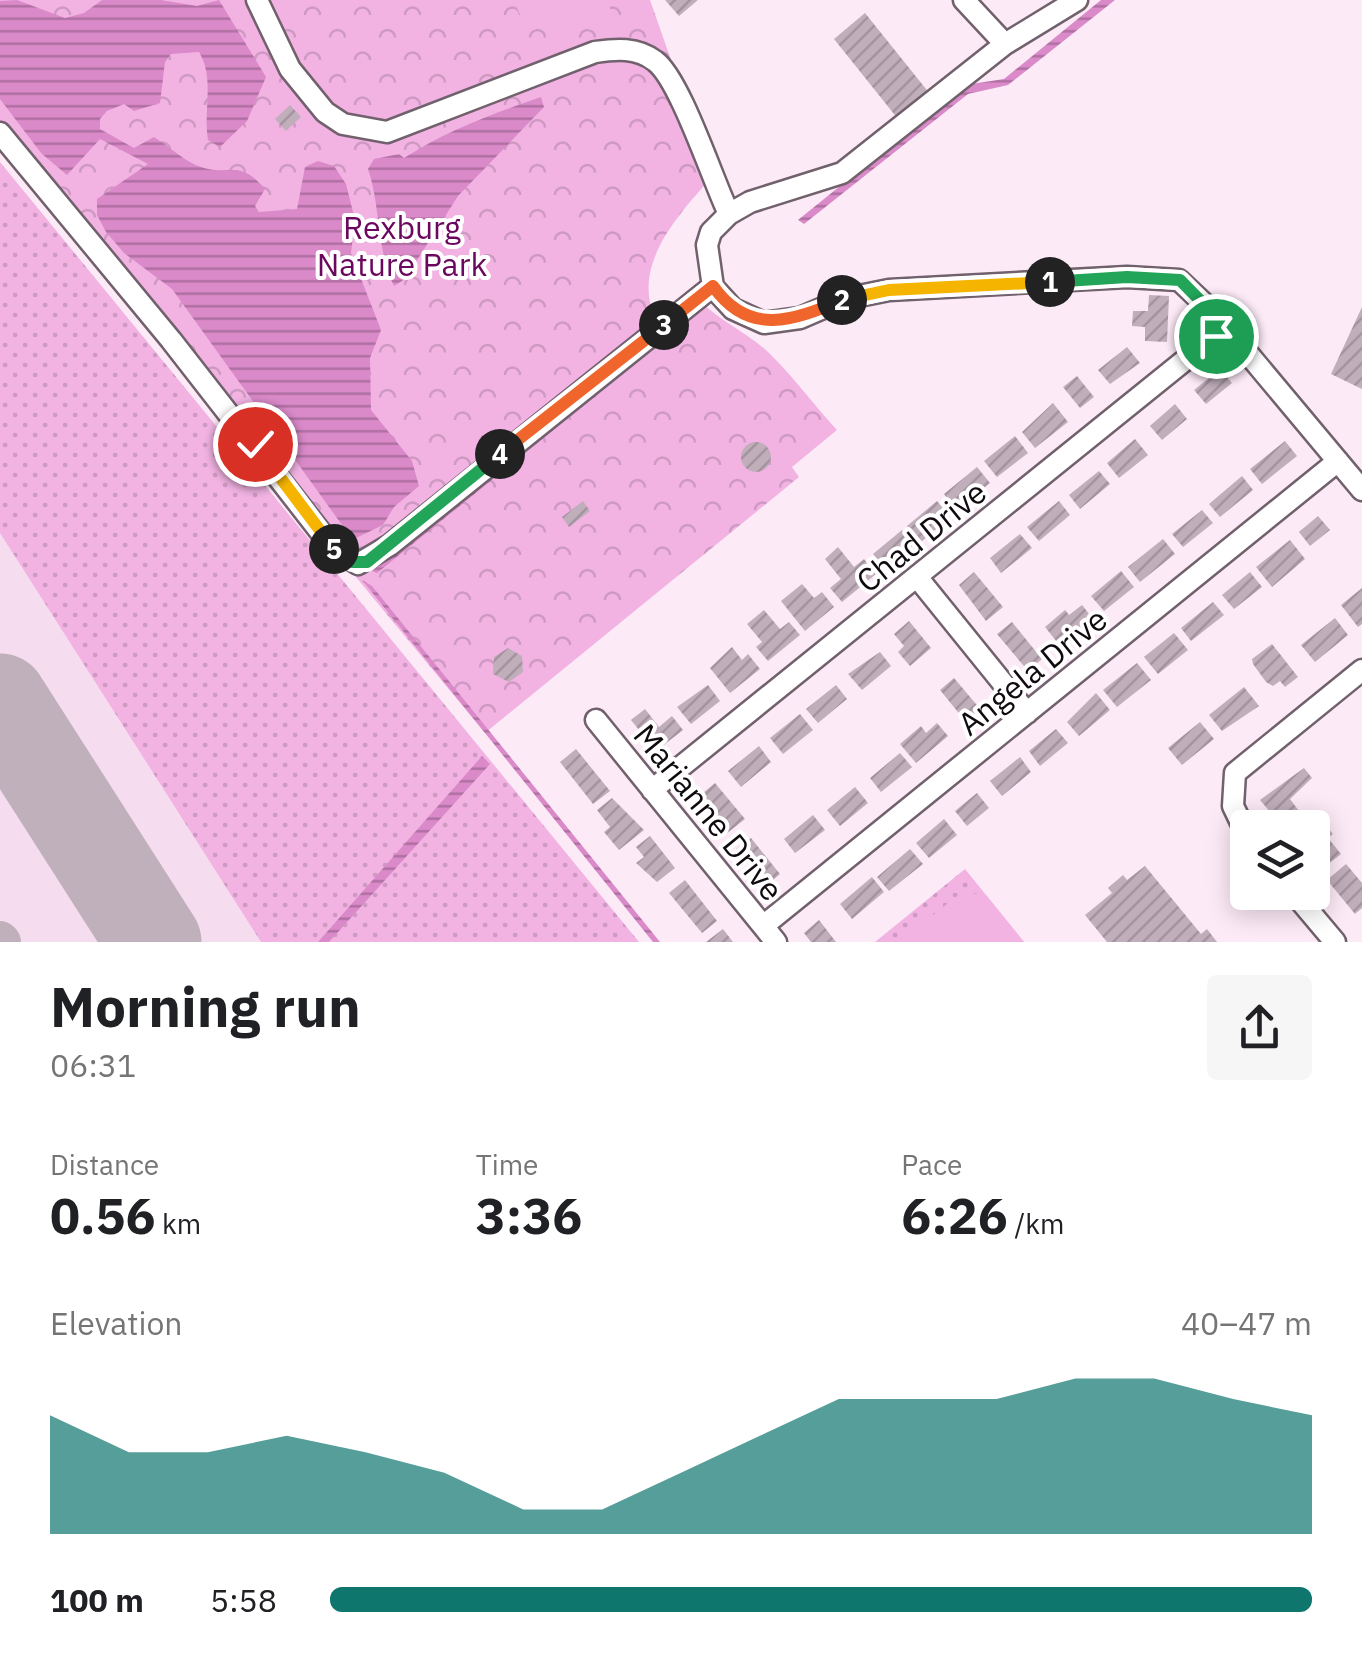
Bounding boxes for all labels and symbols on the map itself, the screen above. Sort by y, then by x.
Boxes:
park label: Rexburg Nature Park [317,206,487,285]
pin: 1 [1025,257,1075,307]
pin: 2 [817,275,867,325]
pin [1174,294,1259,379]
pin: 3 [639,300,689,350]
pin [213,402,298,487]
pin: 4 [475,429,525,479]
street label: Chad Drive [847,471,995,601]
pin: 5 [309,524,359,574]
street label: Angela Drive [949,598,1115,744]
street label: Marianne Drive [625,715,793,909]

